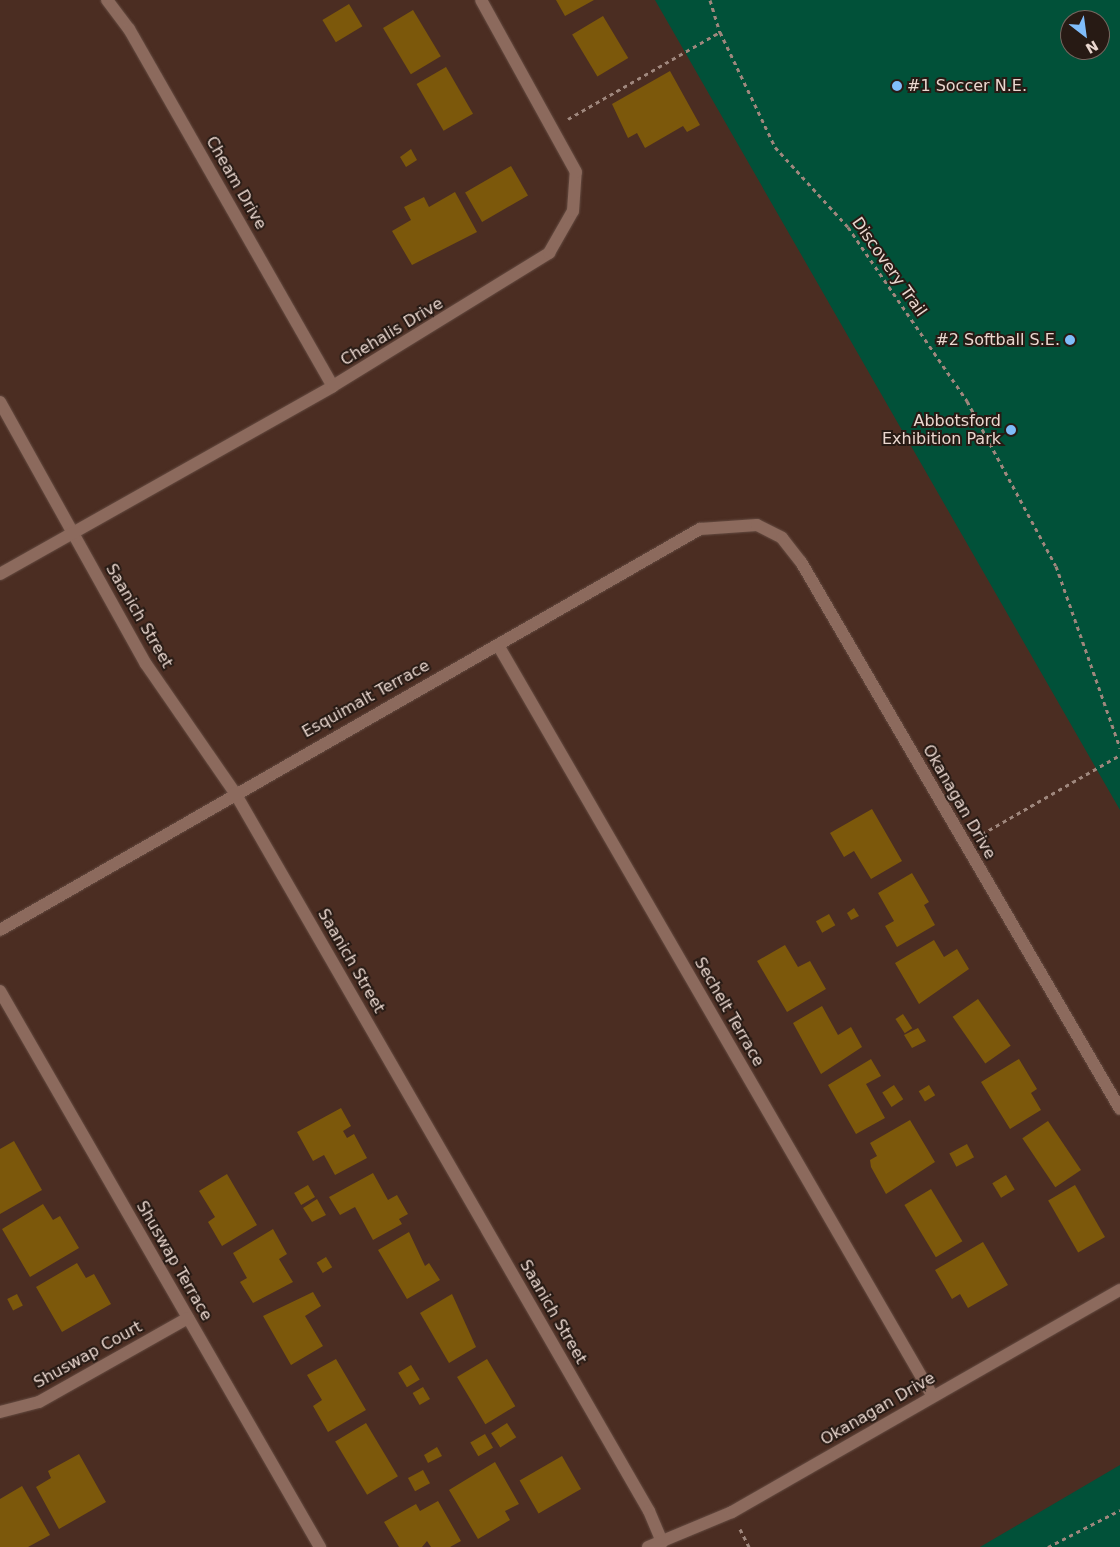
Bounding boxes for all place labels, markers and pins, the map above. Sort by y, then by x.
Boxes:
place label: #1 Soccer N.E. [907,76,1027,96]
marker: #1 Soccer N.E. [891,80,903,92]
place label: #2 Softball S.E. [935,330,1060,350]
marker: #2 Softball S.E. [1064,334,1076,346]
place label: Abbotsford Exhibition Park [882,411,1001,449]
marker: Abbotsford Exhibition Park [1005,424,1017,436]

